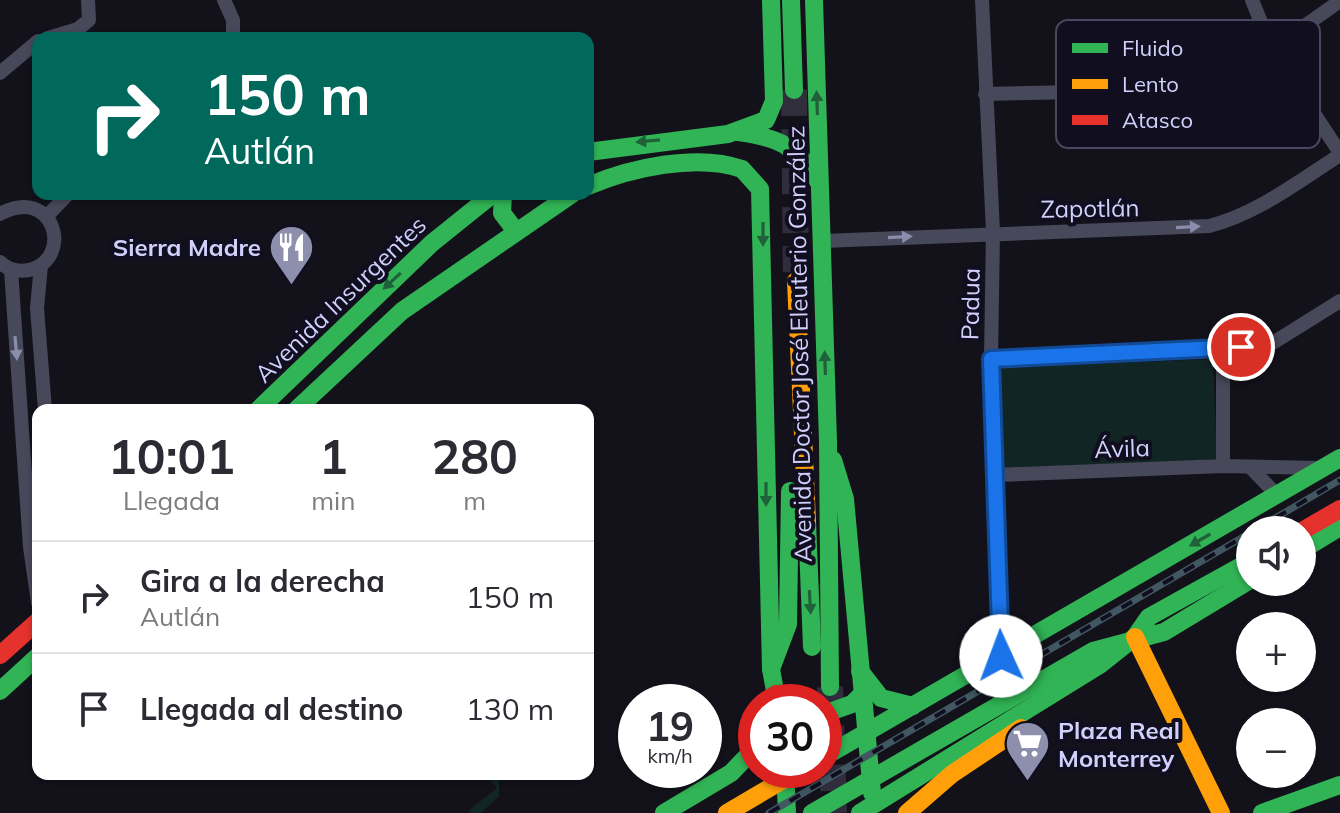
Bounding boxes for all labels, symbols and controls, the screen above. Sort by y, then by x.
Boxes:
legend [1056,20,1320,148]
text: Fluido [1122,34,1183,62]
text: 150 m [204,59,371,129]
icon: right [72,64,176,168]
text: Lento [1122,70,1179,98]
one-way arrow [811,90,824,115]
text: Atasco [1122,106,1193,134]
street label: Avenida Doctor José Eleuterio González [780,125,818,563]
text: Autlán [204,128,315,173]
one-way arrow [636,135,661,148]
street label: Zapotlán [1040,192,1140,224]
street label: Avenida Insurgentes [248,209,432,389]
one-way arrow [1176,221,1201,234]
one-way arrow [757,222,769,247]
restaurant icon: Sierra Madre [268,223,316,286]
one-way arrow [888,230,913,243]
place label: Sierra Madre [113,232,261,262]
street label: Padua [954,268,986,340]
one-way arrow [383,271,402,289]
pin [1207,313,1275,381]
icon: arrive [1219,325,1263,369]
one-way arrow [10,336,23,361]
one-way arrow [819,350,832,375]
text: 10:01 [108,426,235,486]
text: 1 [319,426,348,486]
text: 280 [432,426,518,486]
street label: Ávila [1094,432,1150,464]
one-way arrow [760,482,772,507]
text: Llegada [123,484,220,517]
text: min [311,484,355,517]
text: m [463,484,486,517]
map controls [1236,516,1316,788]
button: sound [1236,516,1316,596]
one-way arrow [1189,533,1211,547]
text: Gira a la derecha [140,562,385,600]
icon: right [72,575,116,619]
text: 150 m [466,578,554,616]
one-way arrow [804,590,817,615]
text: Autlán [140,600,220,633]
button: + [1236,612,1316,692]
position arrow [959,614,1043,698]
speed limit sign: 30 [738,684,842,788]
icon: arrive [72,687,116,731]
text: Llegada al destino [140,690,403,728]
text: 130 m [466,690,554,728]
text: 19 [646,701,694,751]
button: − [1236,708,1316,788]
place label: Plaza Real Monterrey [1058,715,1180,773]
supermarket icon: Plaza Real Monterrey [1003,720,1051,783]
text: km/h [647,743,693,768]

